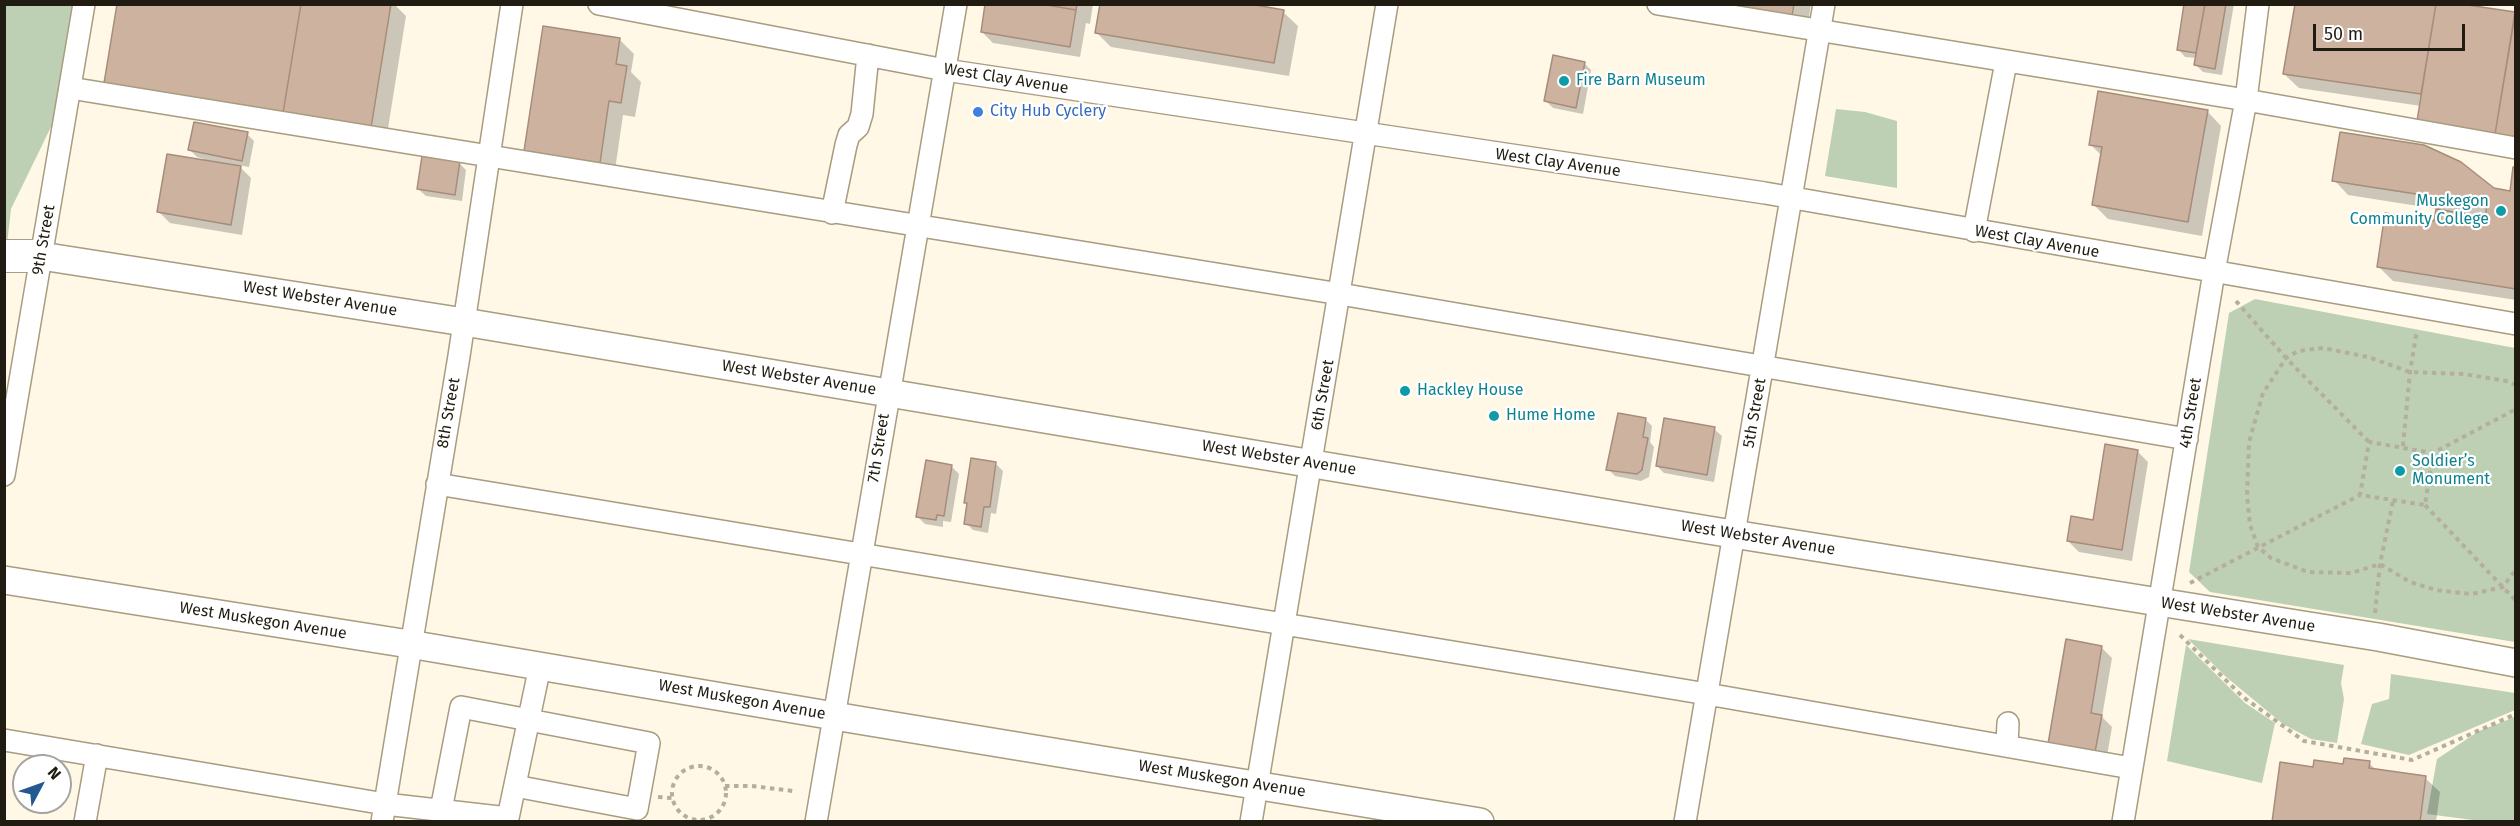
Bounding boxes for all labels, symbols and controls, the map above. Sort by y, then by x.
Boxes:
scale bar [2316,12,2468,50]
text: 50 m [2324,23,2363,45]
street label: West Clay Avenue [942,60,1070,98]
place label: Fire Barn Museum [1576,71,1706,91]
marker: Fire Barn Museum [1557,74,1571,88]
place label: City Hub Cyclery [990,102,1106,122]
marker: City Hub Cyclery [971,105,985,119]
street label: West Clay Avenue [1494,145,1622,181]
place label: Muskegon Community College [2350,192,2489,230]
street label: 9th Street [28,203,60,277]
marker: Muskegon Community College [2494,204,2508,218]
street label: West Clay Avenue [1973,222,2101,262]
street label: West Webster Avenue [242,277,398,321]
street label: West Webster Avenue [721,356,877,400]
street label: 6th Street [1307,358,1339,432]
street label: 8th Street [433,376,465,450]
street label: 4th Street [2176,376,2206,450]
street label: 5th Street [1739,377,1771,449]
place label: Hackley House [1417,381,1524,401]
marker: Hackley House [1398,384,1412,398]
place label: Hume Home [1506,406,1596,426]
marker: Hume Home [1487,409,1501,423]
street label: 7th Street [864,412,894,484]
street label: West Webster Avenue [1201,436,1357,480]
place label: Soldier’s Monument [2412,452,2490,490]
marker: Soldier’s Monument [2393,464,2407,478]
street label: West Webster Avenue [1680,516,1836,560]
street label: West Webster Avenue [2160,593,2316,637]
street label: West Muskegon Avenue [178,598,348,644]
street label: West Muskegon Avenue [657,676,827,724]
north arrow [12,754,72,814]
street label: West Muskegon Avenue [1137,756,1307,802]
text: N [44,763,65,783]

